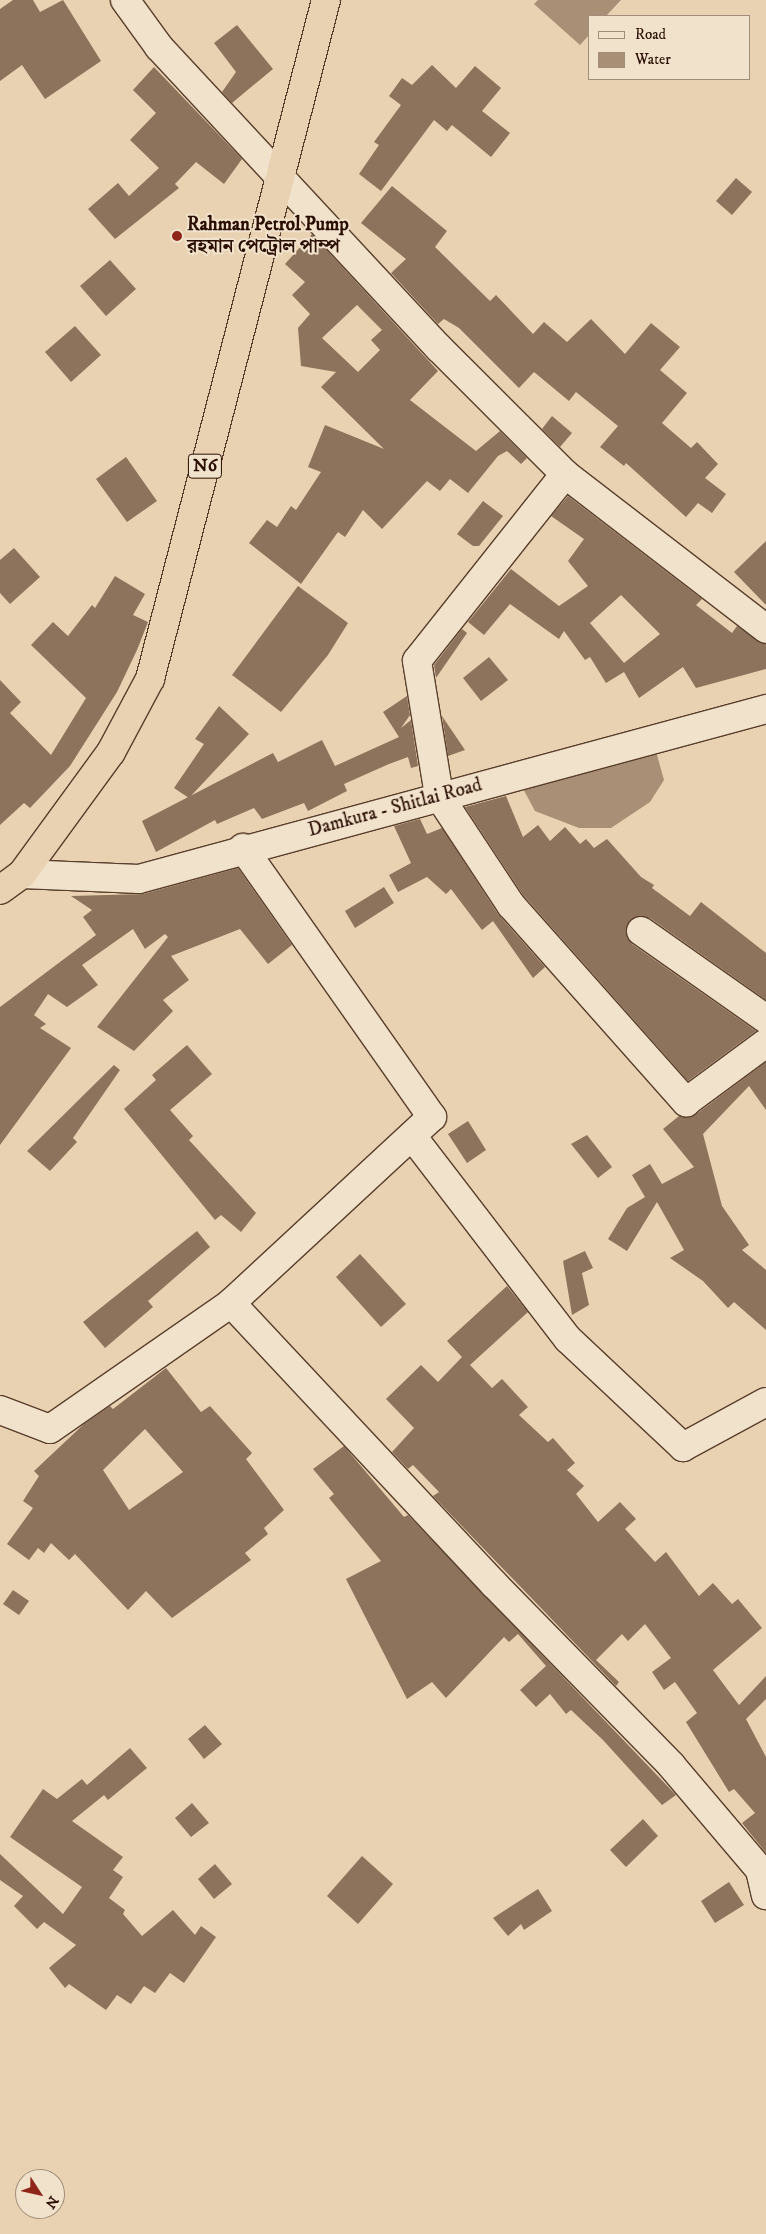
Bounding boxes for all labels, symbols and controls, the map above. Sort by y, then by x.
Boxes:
legend [588,15,751,80]
text: Road [635,25,666,44]
text: Water [635,50,671,69]
place label: Rahman Petrol Pump রহমান পেট্রোল পাম্প [187,214,349,258]
marker: Rahman Petrol Pump রহমান পেট্রোল পাম্প [171,230,183,242]
road number: N6 [188,451,222,482]
street label: Damkura - Shitlai Road [306,774,484,842]
north arrow [15,2169,65,2219]
text: N [41,2192,62,2212]

